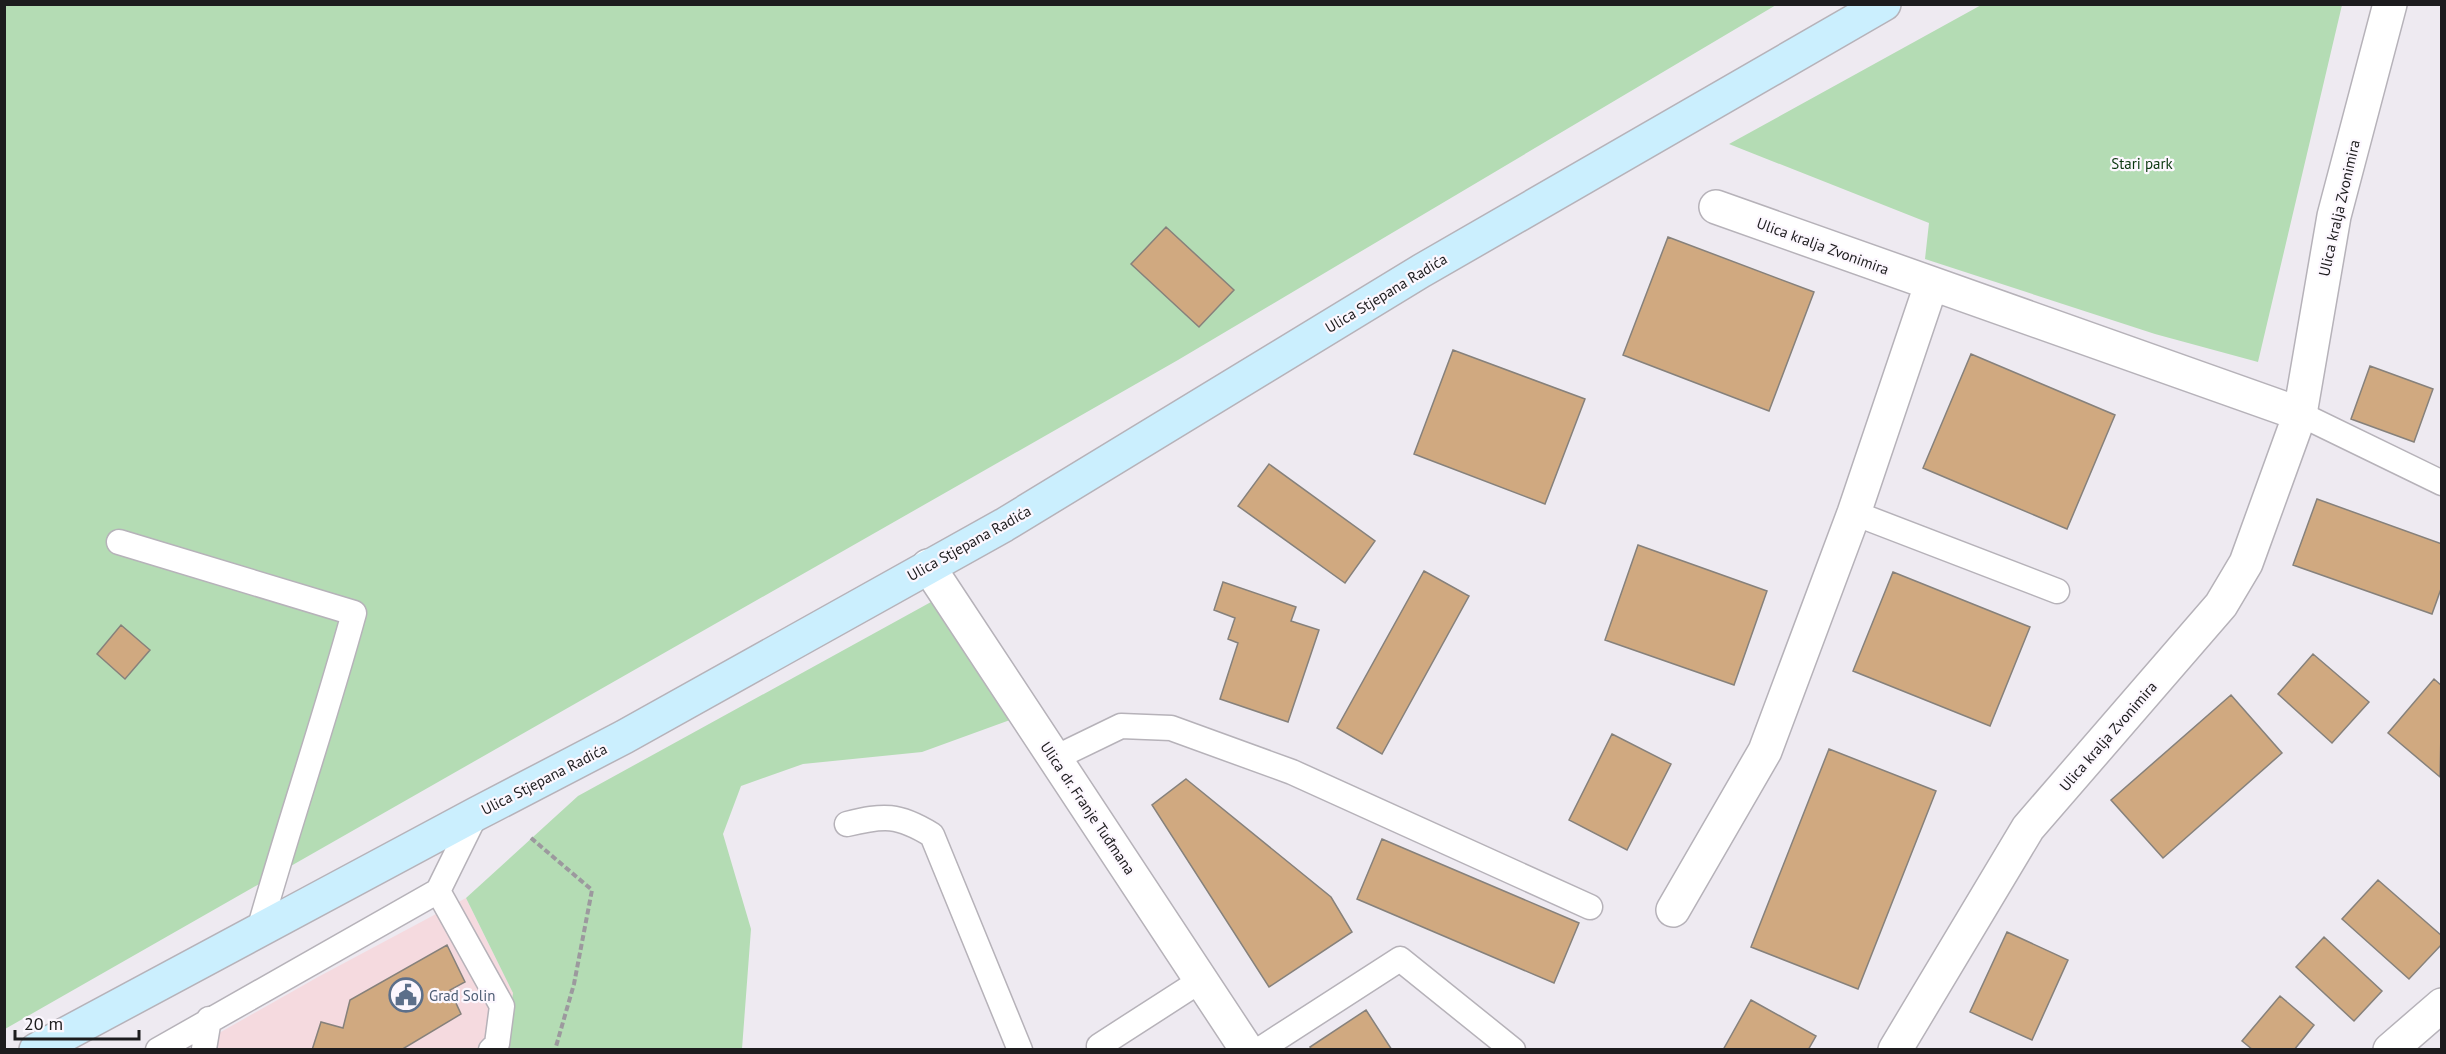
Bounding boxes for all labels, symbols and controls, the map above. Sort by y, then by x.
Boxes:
street label: Ulica kralja Zvonimira [2314,138,2364,278]
park label: Stari park [2111,154,2174,173]
street label: Ulica kralja Zvonimira [1754,213,1892,279]
street label: Ulica Stjepana Radića [1322,249,1450,337]
street label: Ulica Stjepana Radića [904,501,1034,585]
street label: Ulica kralja Zvonimira [2055,677,2161,795]
street label: Ulica dr. Franje Tuđmana [1036,738,1140,878]
street label: Ulica Stjepana Radića [478,739,610,819]
public building icon: Grad Solin [388,977,424,1013]
place label: Grad Solin [429,986,495,1005]
scale bar [15,1003,140,1041]
text: 20 m [24,1012,63,1035]

